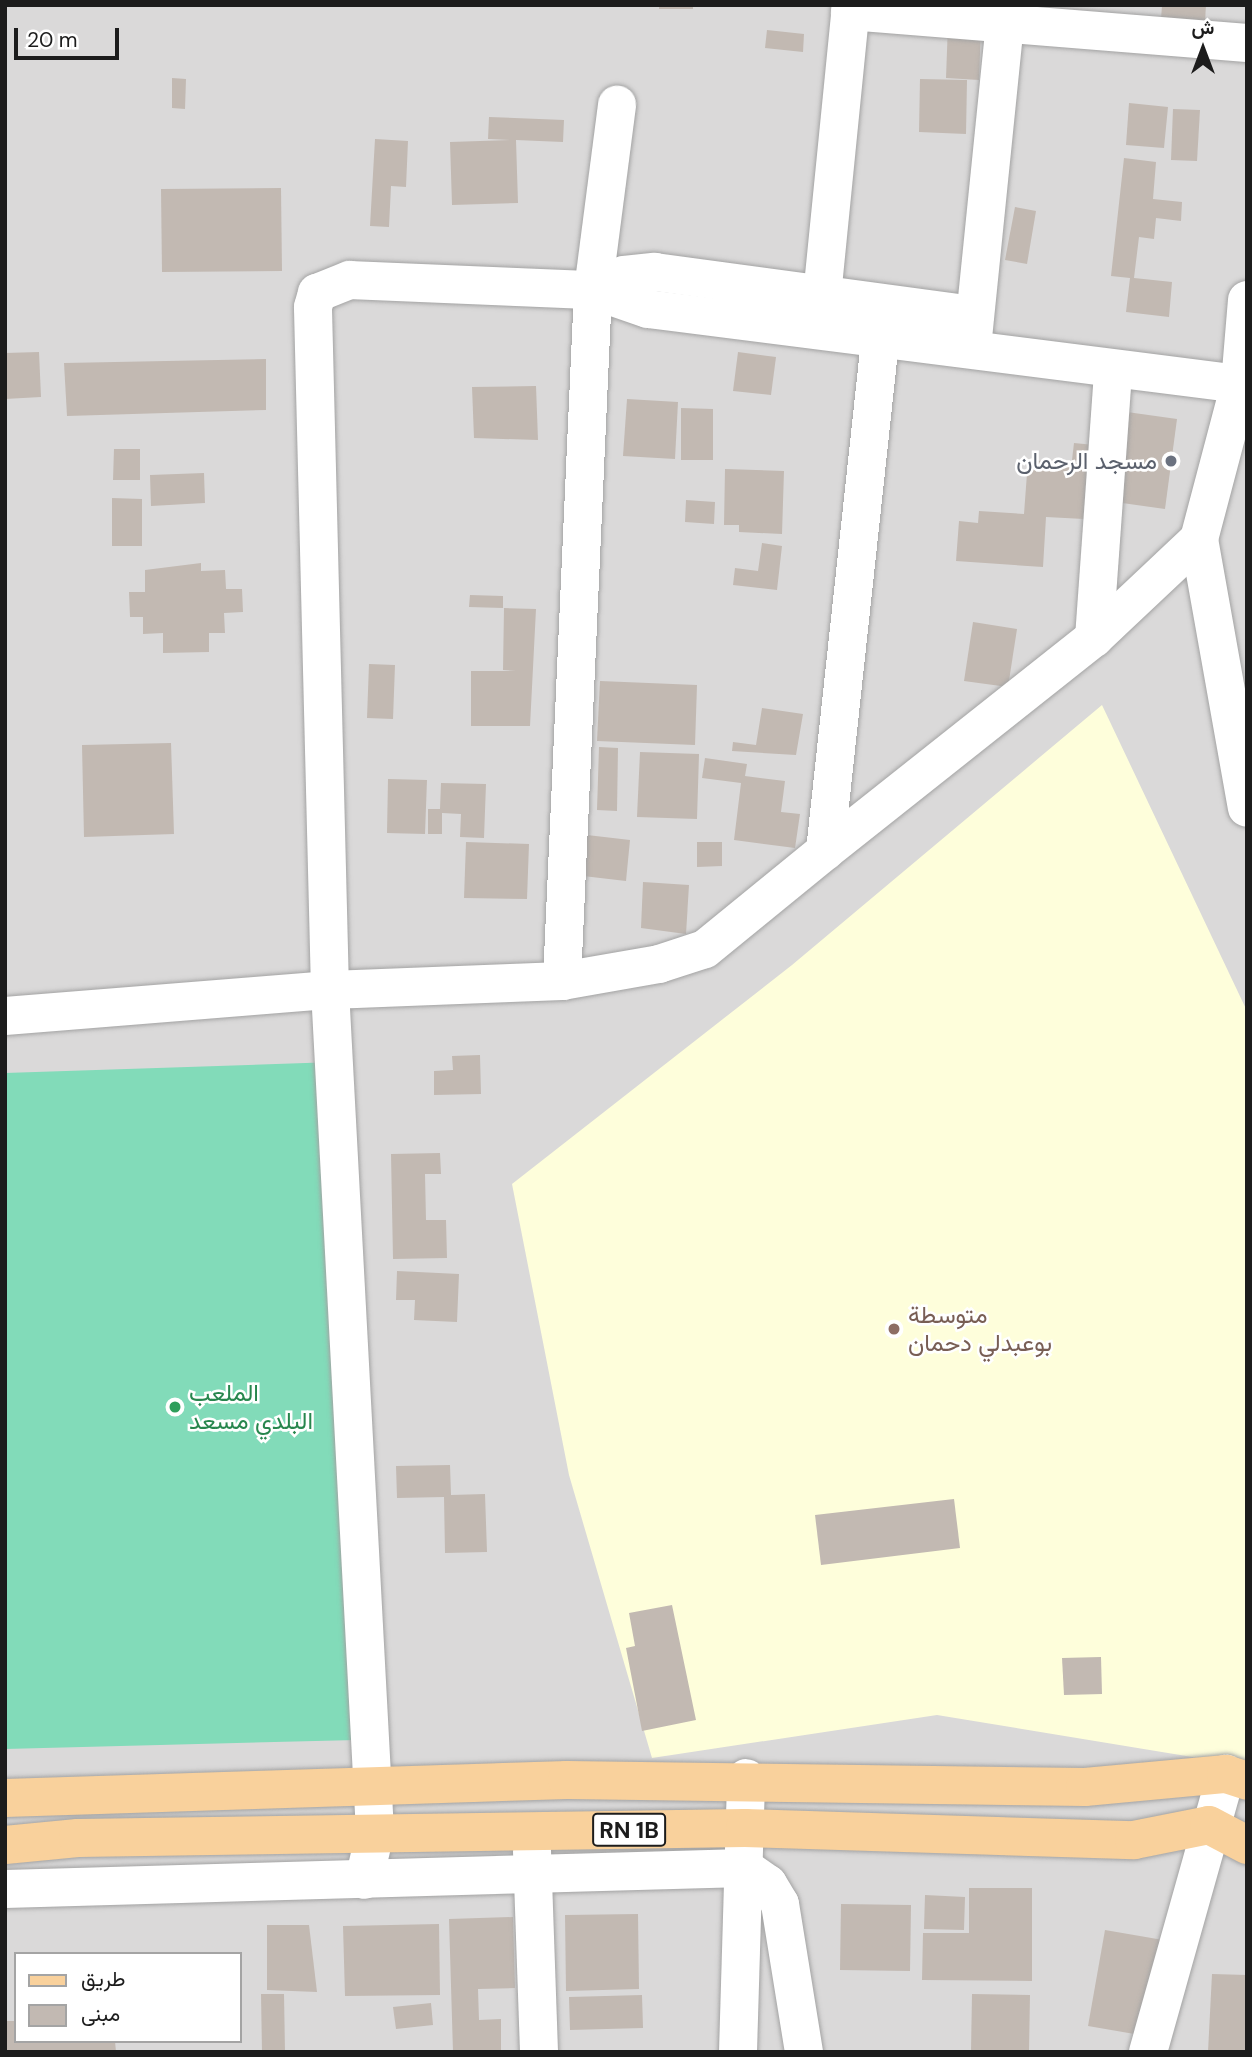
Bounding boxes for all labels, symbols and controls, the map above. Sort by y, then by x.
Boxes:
scale bar [18,14,122,58]
north arrow [1168,14,1238,84]
text: ش [1192,15,1214,40]
text: 20 m [27,26,78,54]
place label: مسجد الرحمان [1016,447,1157,475]
marker: مسجد الرحمان [1163,453,1179,469]
place label: متوسطة بوعبدلي دحمان [908,1301,1052,1357]
marker: متوسطة بوعبدلي دحمان [886,1321,902,1337]
place label: الملعب البلدي مسعد [189,1379,313,1435]
marker: الملعب البلدي مسعد [167,1399,183,1415]
road number: RN 1B [590,1811,668,1850]
legend [14,1952,242,2043]
text: طريق [81,1965,126,1993]
text: مبنى [81,2000,120,2028]

